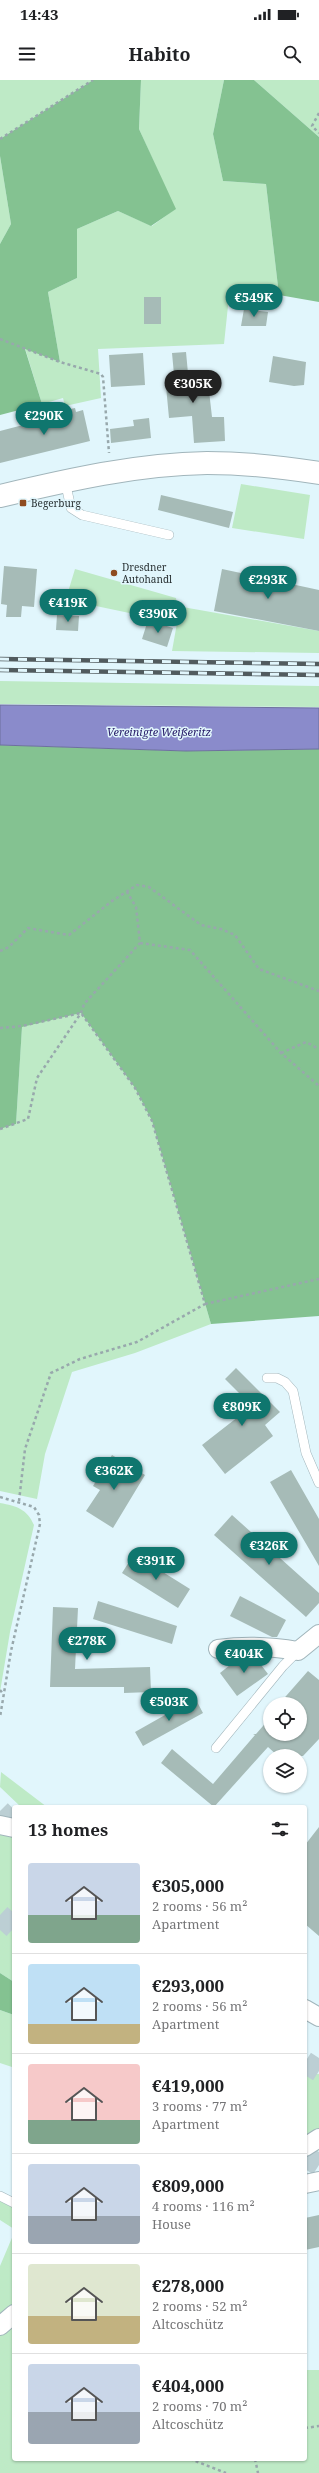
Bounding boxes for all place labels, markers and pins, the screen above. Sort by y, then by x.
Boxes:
pin: €549K [226,284,282,318]
pin: €305K [165,370,221,404]
pin: €290K [16,402,72,436]
place label: Begerburg [31,496,82,510]
marker: Begerburg [18,498,28,508]
place label: Dresdner Autohandl [122,560,172,586]
pin: €293K [240,566,296,600]
marker: Dresdner Autohandl [109,568,119,578]
pin: €419K [40,589,96,623]
pin: €390K [130,600,186,634]
pin: €809K [214,1393,270,1427]
pin: €362K [86,1457,142,1491]
pin: €326K [241,1532,297,1566]
pin: €391K [128,1547,184,1581]
pin: €278K [59,1627,115,1661]
pin: €404K [216,1640,272,1674]
pin: €503K [141,1688,197,1722]

